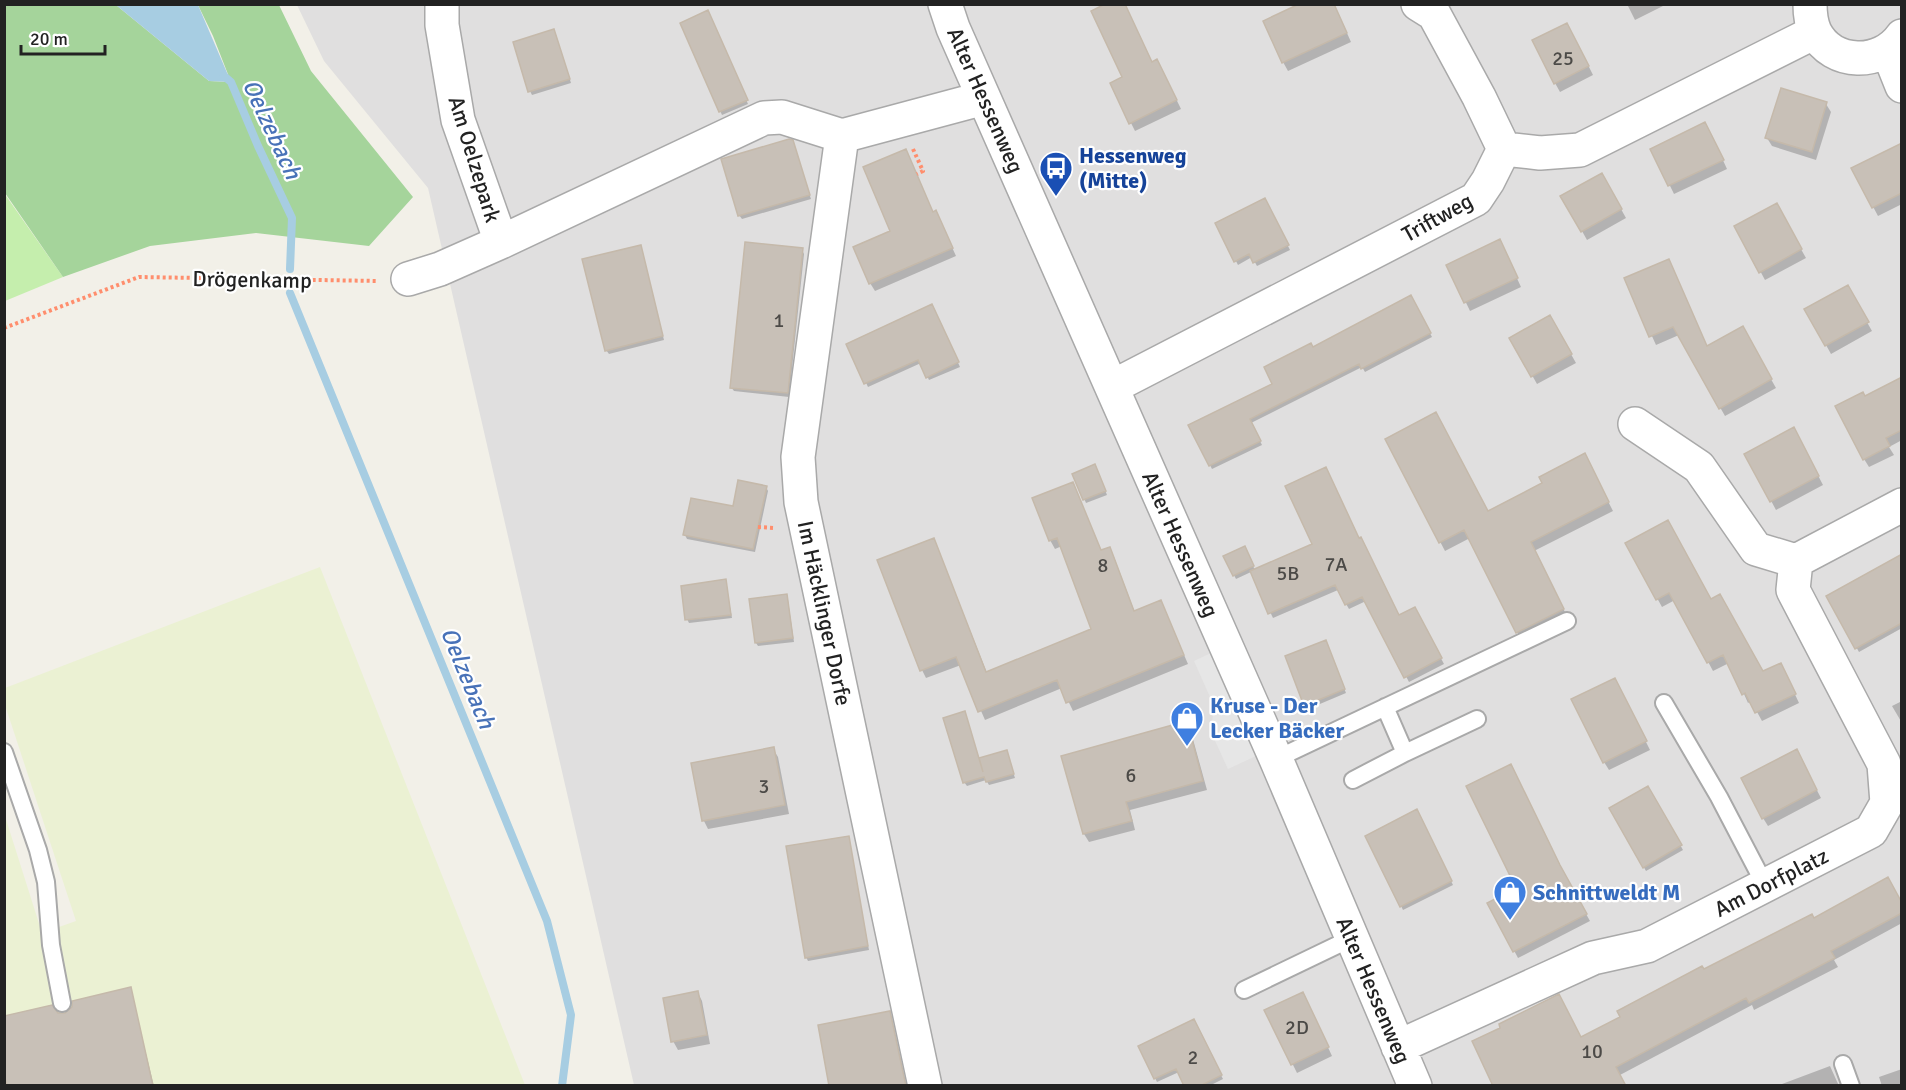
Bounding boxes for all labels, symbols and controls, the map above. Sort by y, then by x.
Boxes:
scale bar [21,18,105,56]
street label: Alter Hessenweg [941,23,1030,177]
text: 20 m [30,28,68,50]
house number: 25 [1552,46,1574,71]
water label: Oelzebach [236,74,309,185]
street label: Am Oelzepark [443,93,507,226]
place label: Hessenweg (Mitte) [1079,142,1187,194]
bus stop icon: Hessenweg (Mitte) [1038,150,1074,197]
street label: Triftweg [1397,187,1477,248]
street label: Drögenkamp [192,265,312,294]
house number: 1 [774,308,784,333]
street label: Alter Hessenweg [1136,467,1225,621]
street label: Im Häcklinger Dorfe [792,518,857,708]
house number: 7A [1324,552,1348,577]
house number: 8 [1098,553,1108,578]
house number: 5B [1277,561,1299,586]
water label: Oelzebach [434,623,502,734]
place label: Kruse - Der Lecker Bäcker [1210,692,1344,744]
shop icon: Kruse - Der Lecker Bäcker [1169,700,1205,747]
house number: 6 [1126,763,1136,788]
house number: 3 [759,774,769,799]
street label: Am Dorfplatz [1710,842,1833,923]
shop icon: Schnittweldt M [1492,874,1528,921]
place label: Schnittweldt M [1533,879,1680,906]
street label: Alter Hessenweg [1330,913,1417,1068]
house number: 2D [1285,1015,1309,1040]
house number: 10 [1581,1039,1603,1064]
house number: 2 [1188,1045,1198,1070]

